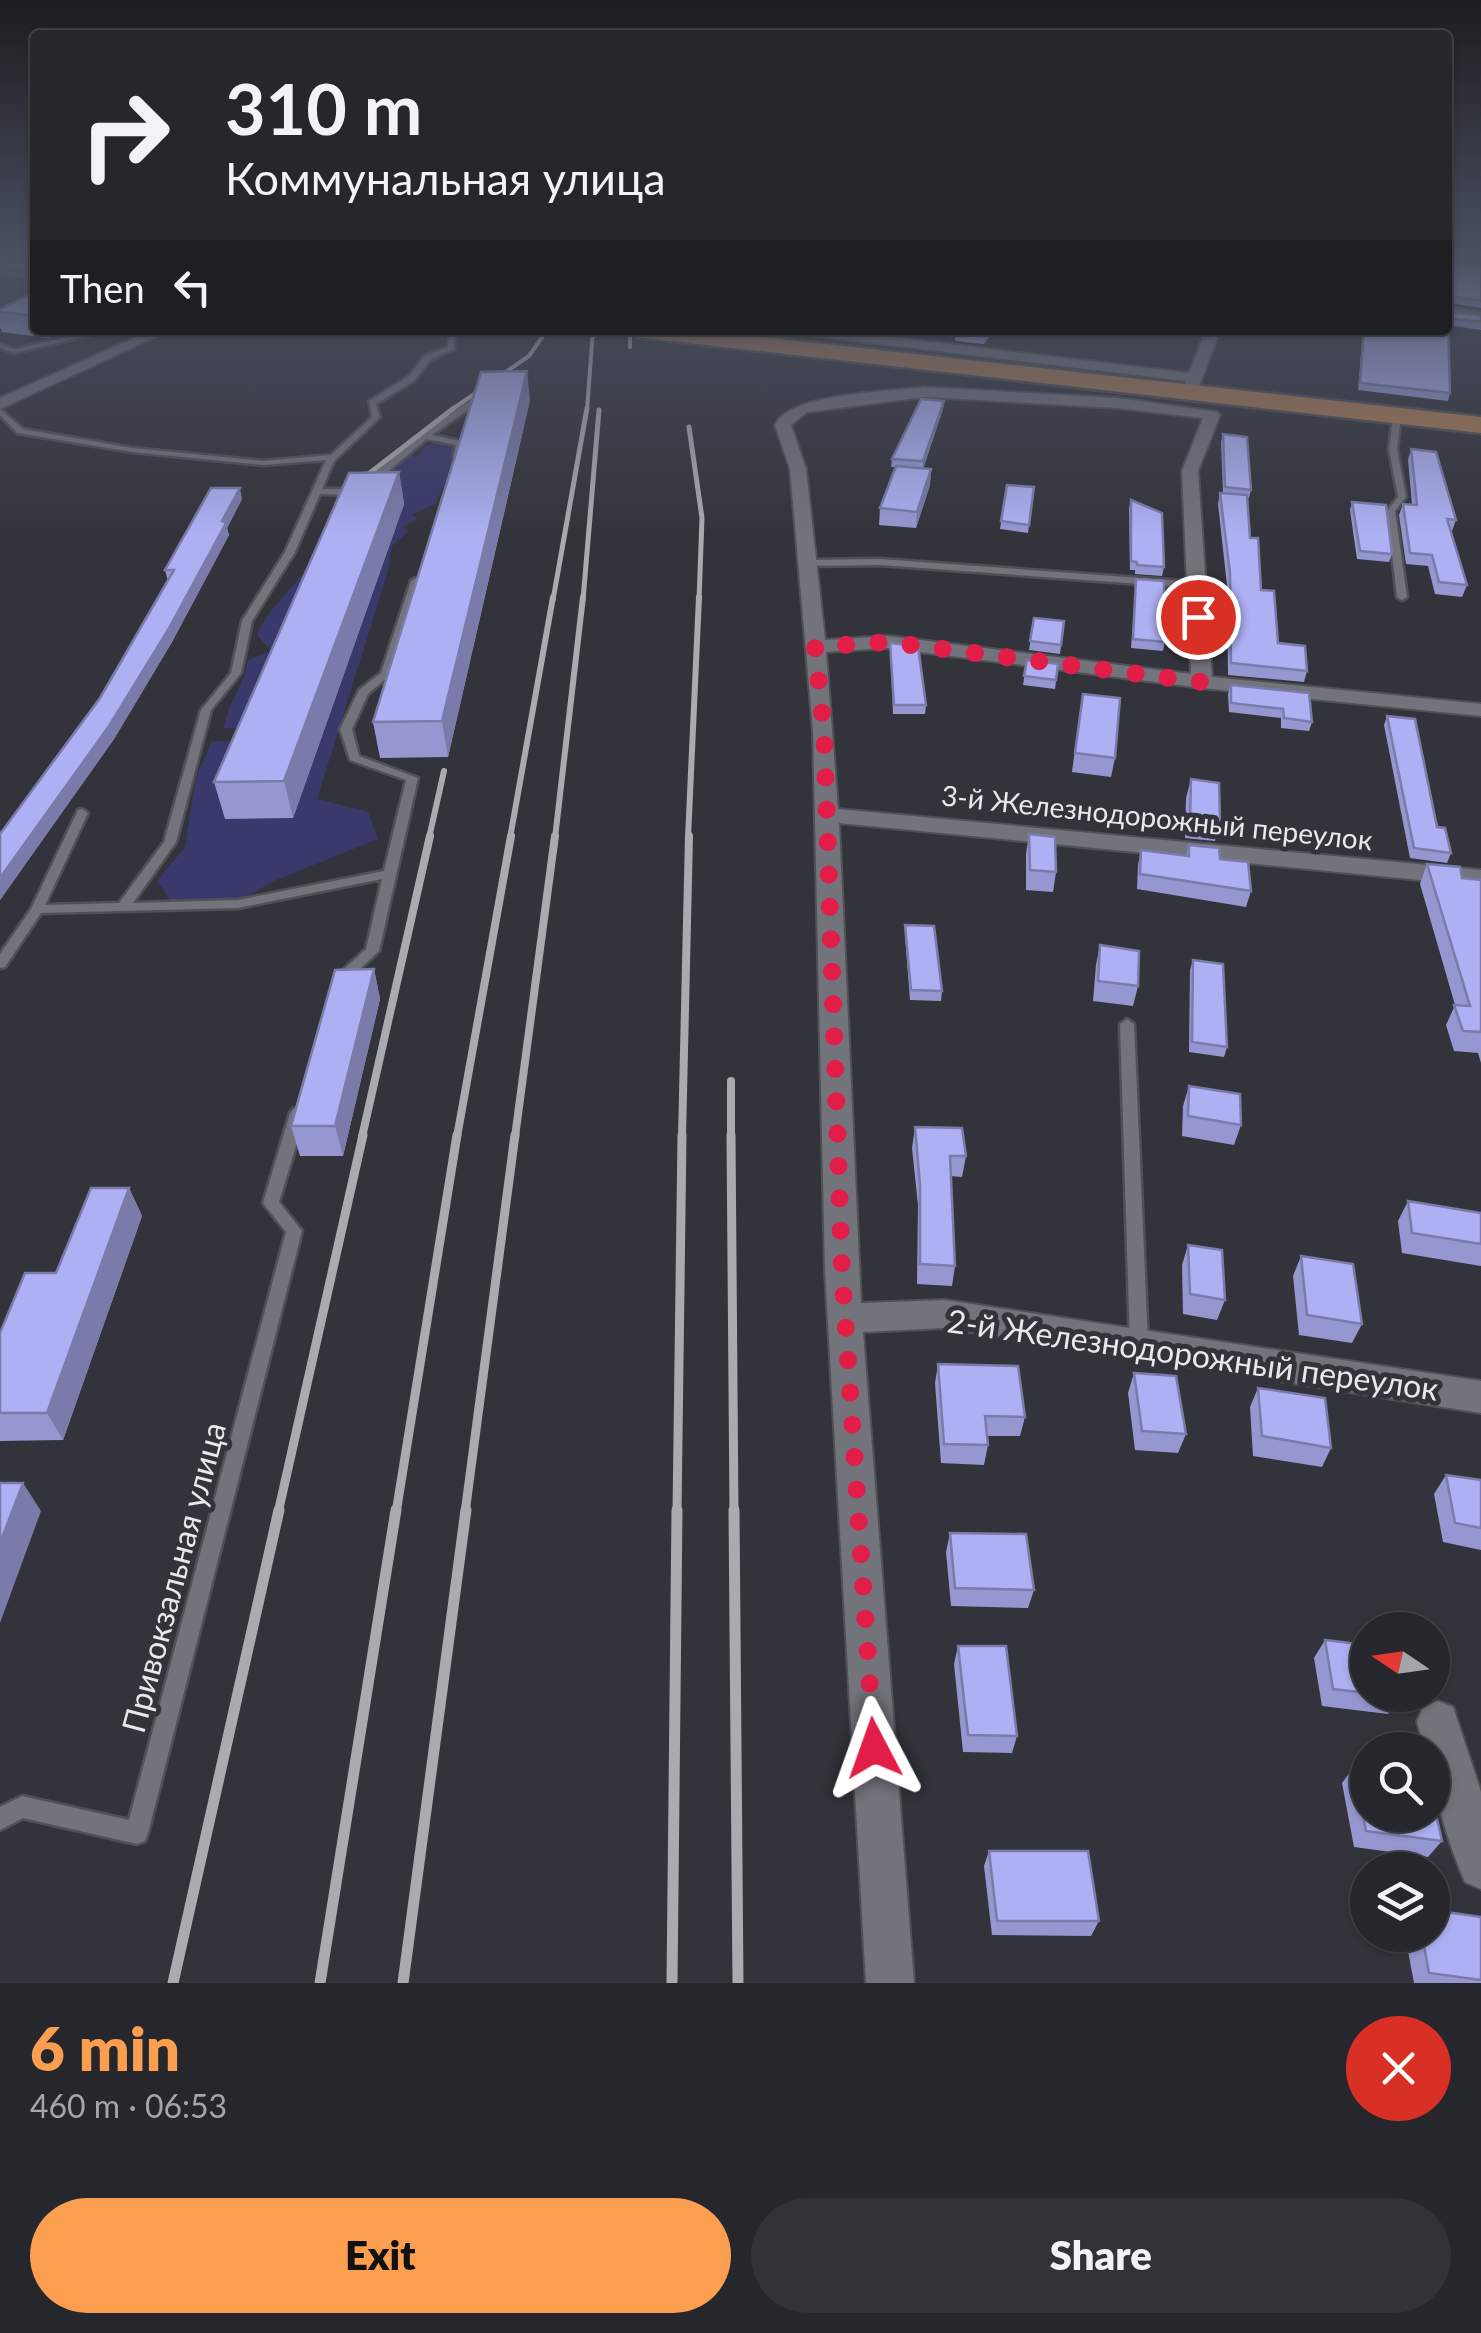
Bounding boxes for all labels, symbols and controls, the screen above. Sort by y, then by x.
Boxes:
text: 310 m [225,66,422,150]
icon: right [60,70,190,200]
text: Коммунальная улица [225,151,666,205]
icon: left [165,260,220,315]
text: Then [60,265,145,311]
pin [1156,575,1241,660]
icon: arrive [1171,590,1226,645]
street label: 3-й Железнодорожный переулок [940,777,1375,857]
street label: 2-й Железнодорожный переулок [945,1300,1441,1408]
street label: Привокзальная улица [113,1417,233,1737]
north arrow [1350,1612,1450,1712]
map controls [1350,1612,1450,1952]
position arrow [822,1696,926,1800]
button: search [1350,1732,1450,1832]
button: layers [1350,1852,1450,1952]
text: 6 min [30,2012,180,2084]
button: close [1346,2016,1451,2121]
text: 460 m · 06:53 [30,2086,227,2125]
button: Exit [30,2198,731,2313]
button: Share [751,2198,1451,2313]

